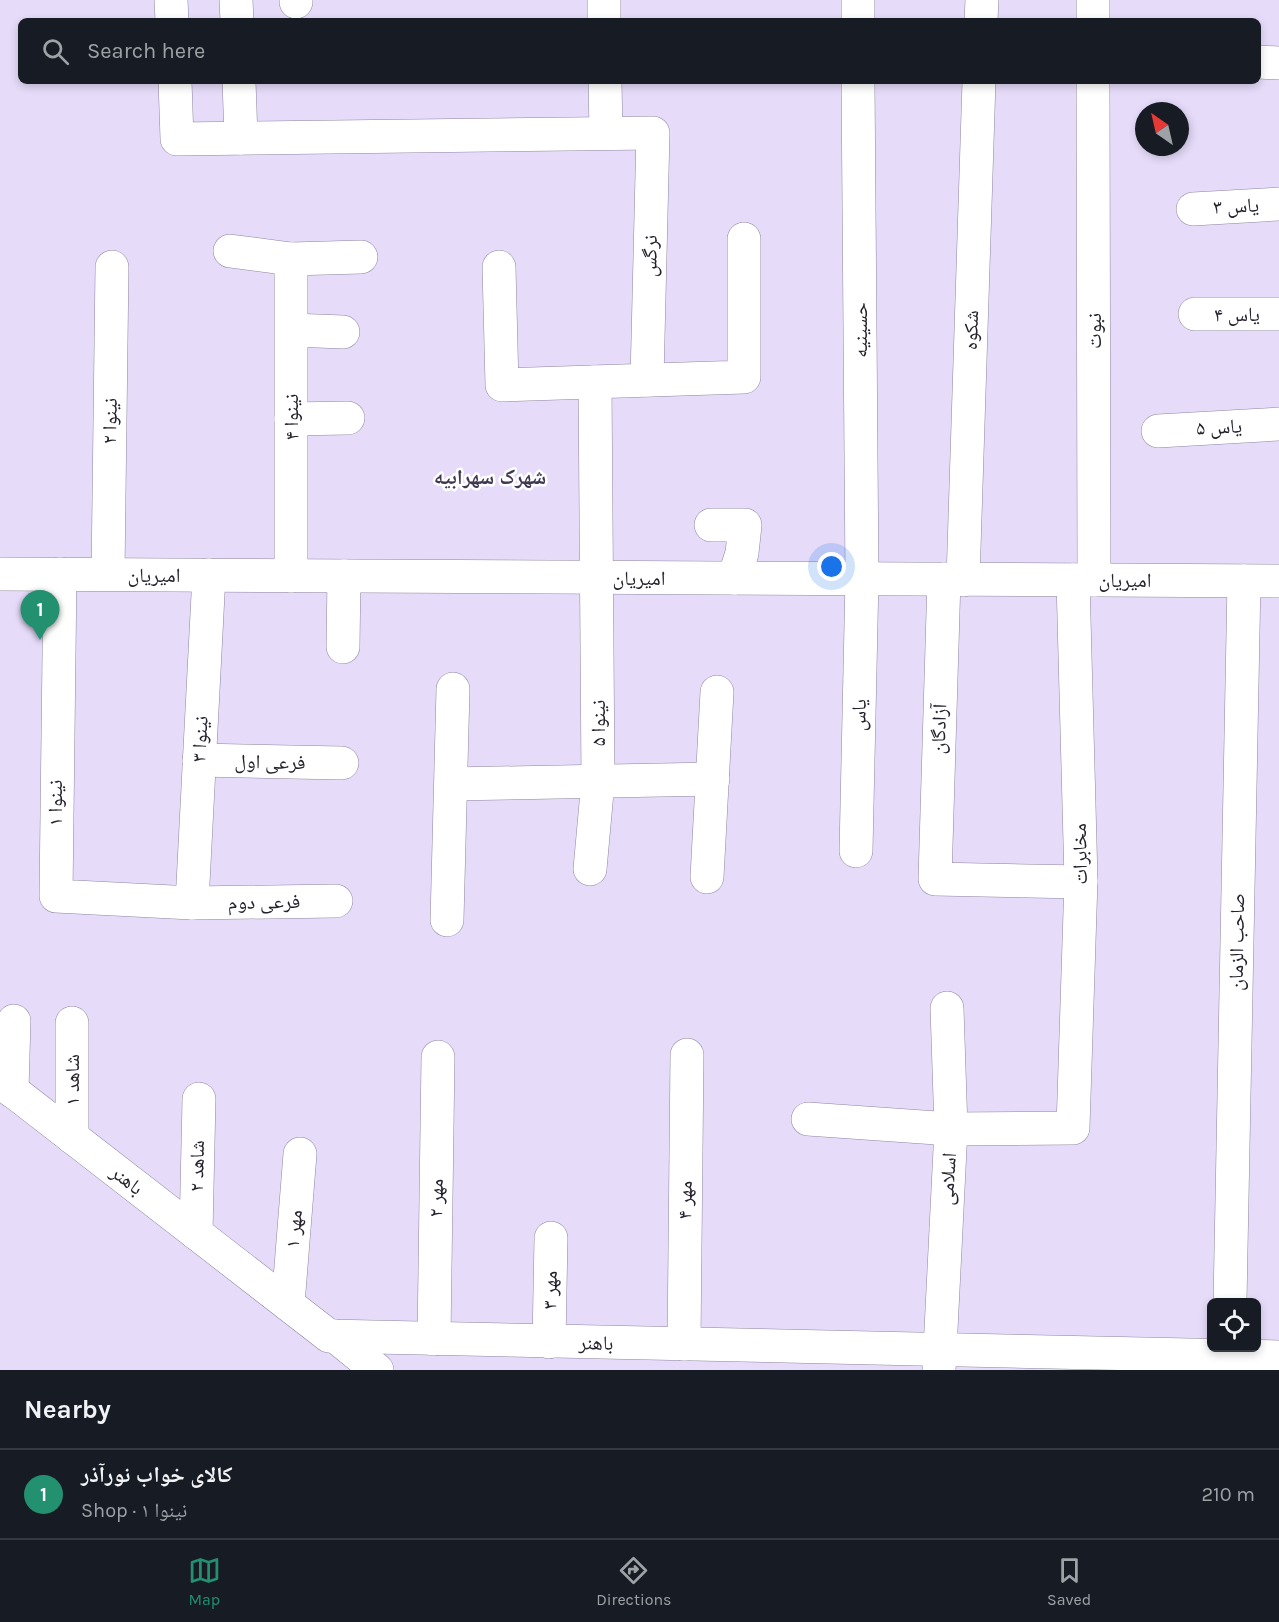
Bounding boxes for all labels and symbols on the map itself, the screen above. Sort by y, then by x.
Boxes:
north arrow [1135,102,1189,156]
street label: یاس ۳ [1212,193,1260,219]
street label: نرگس [638,235,662,277]
street label: حسینیه [849,302,872,358]
street label: یاس ۴ [1214,303,1260,326]
street label: شکوه [959,310,983,350]
street label: نبوت [1083,313,1106,349]
street label: نینوا ۴ [280,394,303,440]
street label: نینوا ۲ [98,398,122,444]
street label: یاس ۵ [1195,414,1243,440]
district label: شهرک سهرابیه [434,465,546,489]
your location [817,552,846,581]
street label: امیریان [128,564,180,587]
street label: امیریان [613,567,665,590]
street label: امیریان [1099,569,1151,592]
pin: 1 [20,590,60,640]
street label: یاس [847,699,871,731]
street label: نینوا ۵ [587,700,610,746]
street label: آزادگان [927,702,951,755]
street label: نینوا ۳ [187,715,213,763]
street label: فرعی اول [234,750,306,774]
street label: نینوا ۱ [44,780,67,826]
street label: مخابرات [1068,823,1092,885]
street label: فرعی دوم [228,890,300,916]
street label: صاحب الزمان [1225,893,1249,991]
street label: شاهد ۱ [61,1054,84,1106]
street label: شاهد ۲ [185,1140,209,1192]
street label: اسلامی [935,1152,961,1206]
street label: باهنر [105,1160,148,1200]
street label: مهر ۲ [424,1179,448,1217]
street label: مهر ۴ [673,1181,697,1219]
street label: مهر ۱ [281,1209,307,1249]
street label: مهر ۳ [538,1271,562,1309]
street label: باهنر [577,1331,614,1355]

